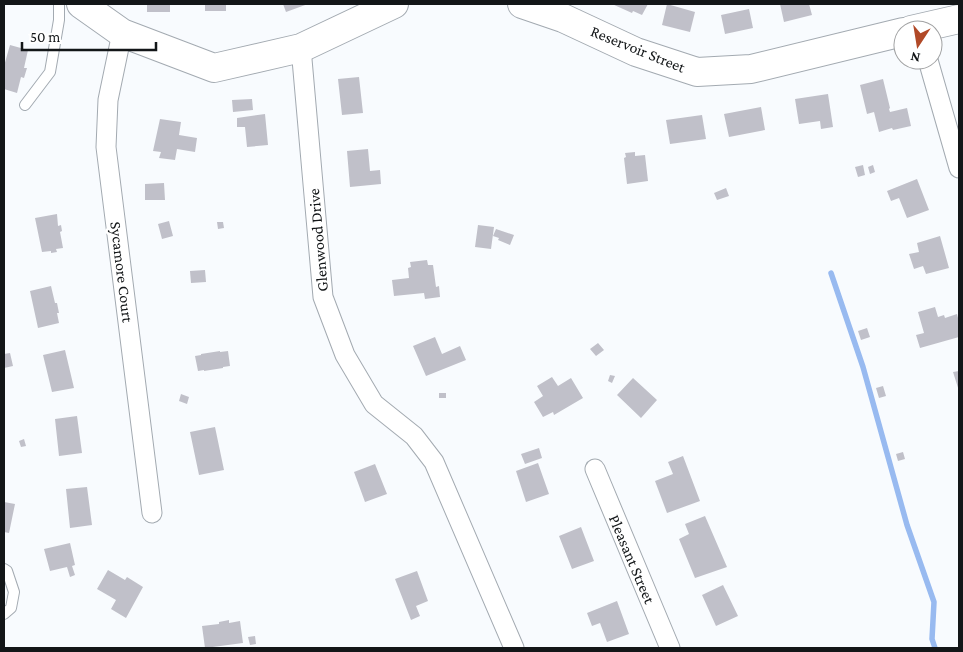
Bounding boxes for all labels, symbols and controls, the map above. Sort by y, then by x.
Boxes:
scale bar [22,20,156,52]
north arrow [893,20,943,70]
street label: Reservoir Street [588,22,688,76]
text: 50 m [30,29,60,45]
text: N [909,49,922,67]
street label: Glenwood Drive [305,188,331,292]
street label: Sycamore Court [106,221,137,324]
street label: Pleasant Street [606,512,659,607]

